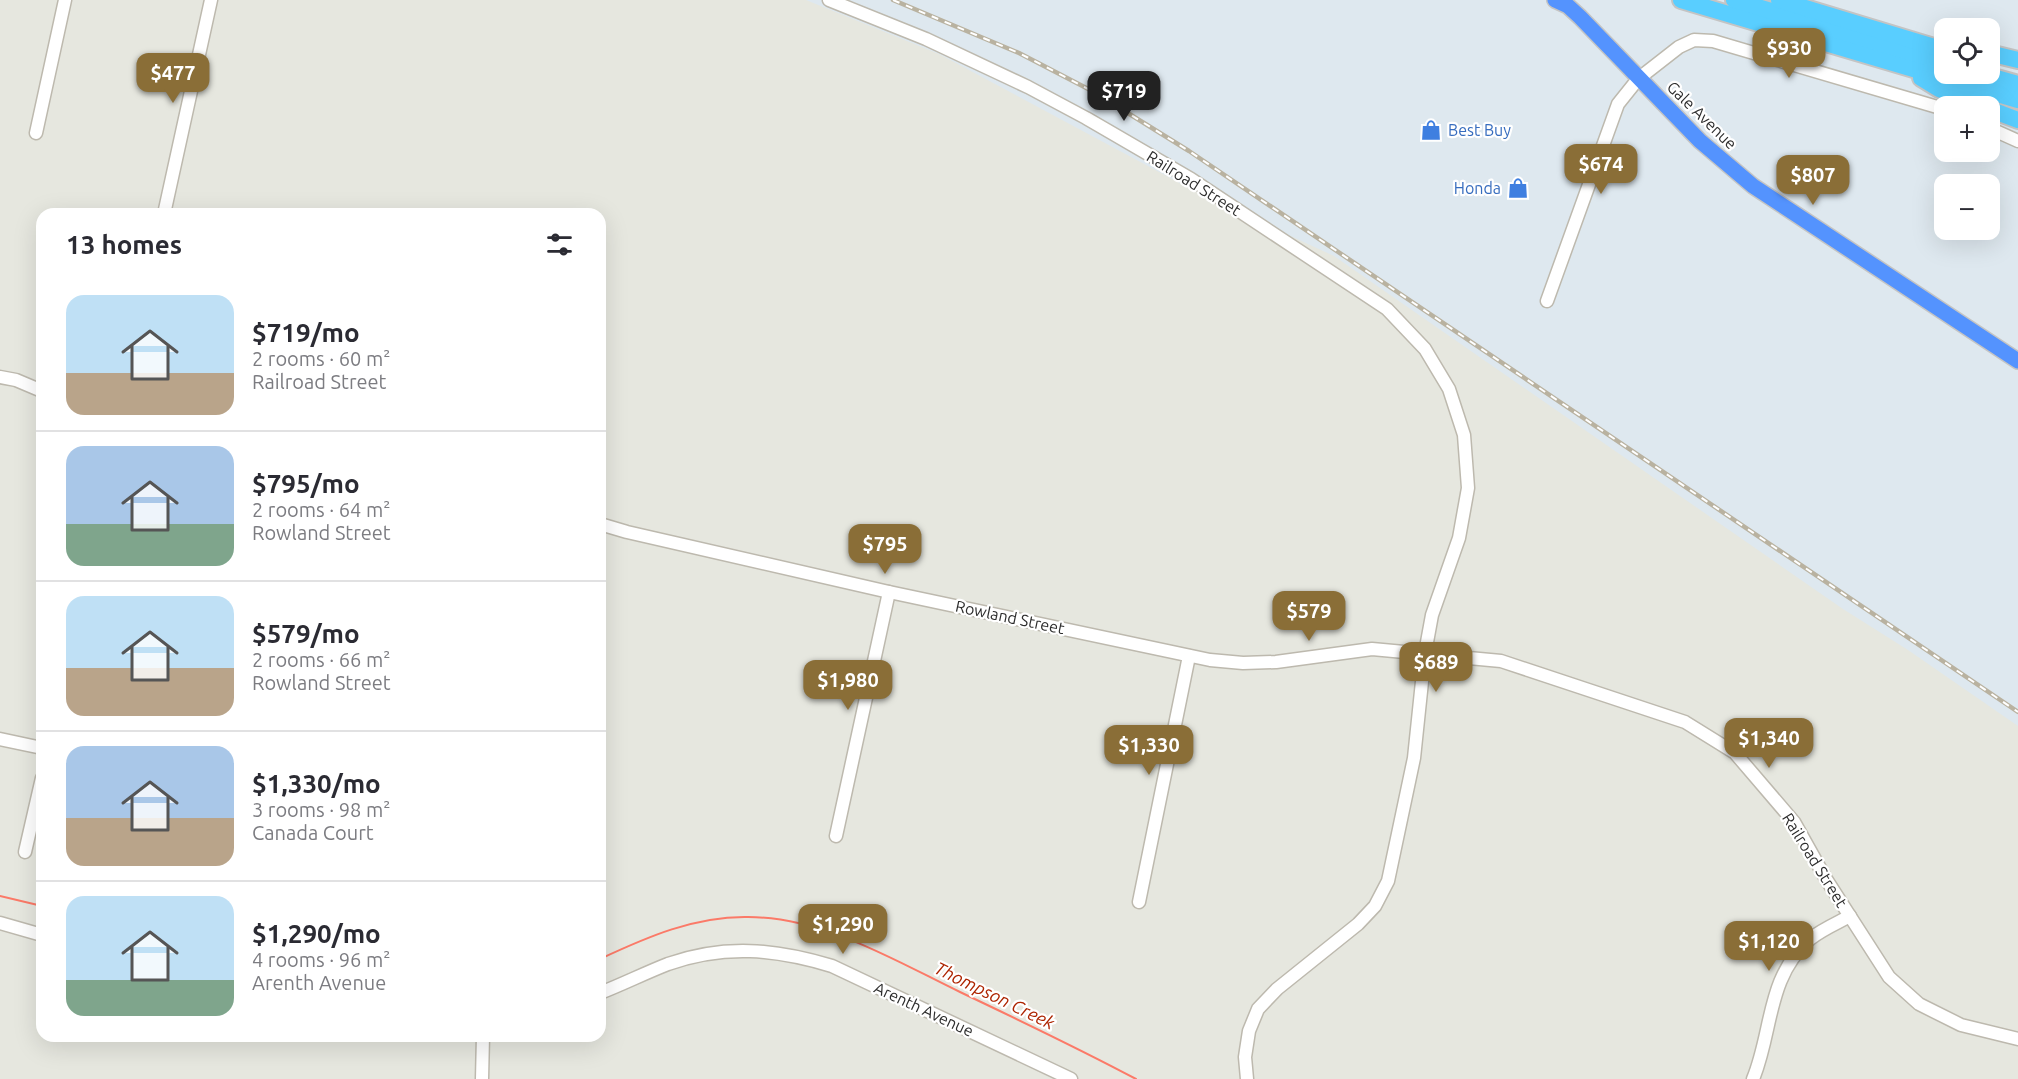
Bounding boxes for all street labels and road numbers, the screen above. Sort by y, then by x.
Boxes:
street label: Gale Avenue [1664,77,1740,153]
street label: Railroad Street [1144,147,1245,220]
street label: Rowland Street [954,597,1067,637]
street label: Railroad Street [1779,810,1852,911]
street label: Arenth Avenue [872,978,976,1040]

